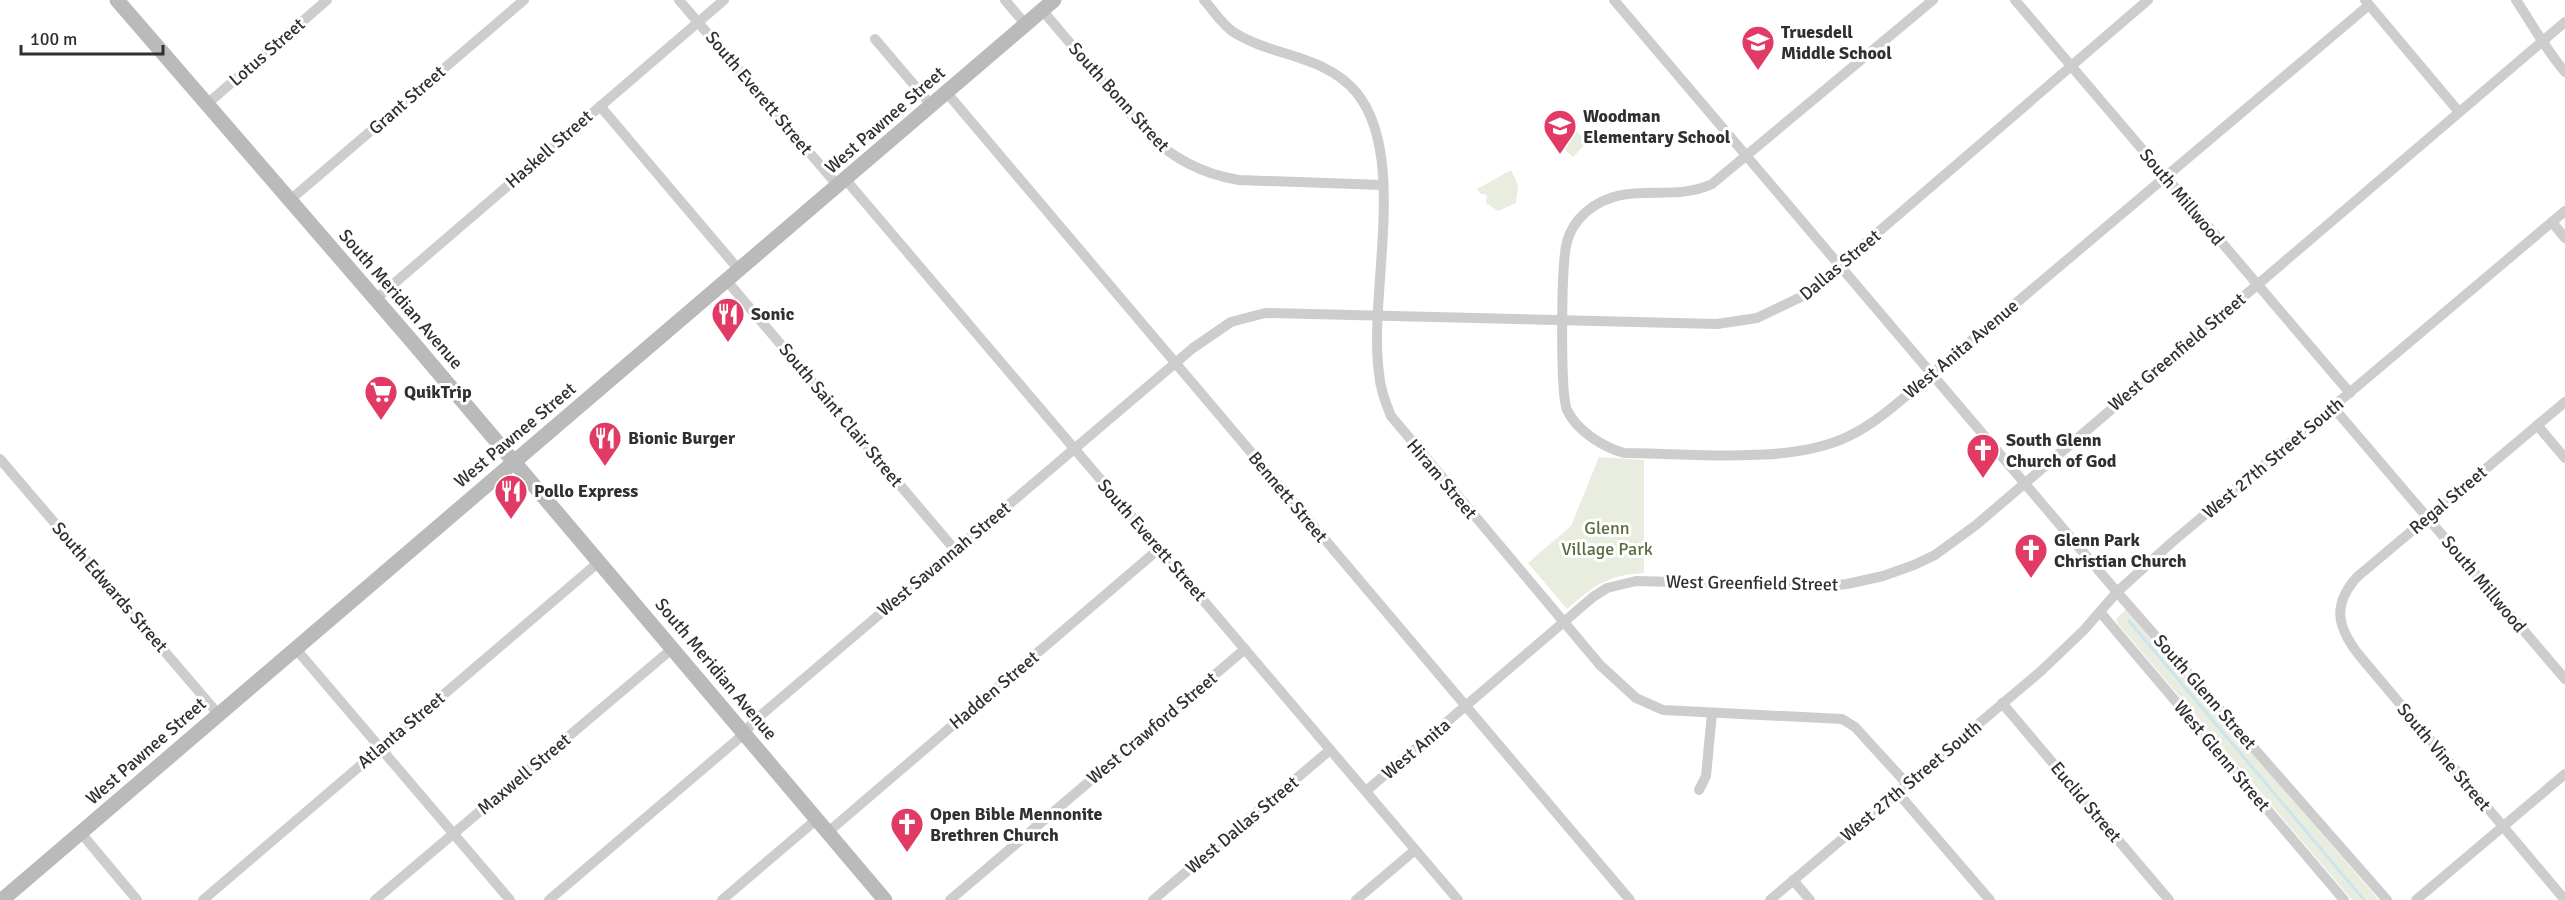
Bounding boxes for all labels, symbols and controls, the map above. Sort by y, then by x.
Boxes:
street label: Lotus Street [225,13,309,91]
scale bar [21,18,164,56]
place label: Truesdell Middle School [1781,21,1892,64]
school or university icon: Truesdell Middle School [1740,24,1776,71]
street label: South Everett Street [701,27,817,159]
text: 100 m [30,28,77,50]
street label: South Bonn Street [1064,38,1174,156]
street label: Grant Street [364,61,450,139]
street label: West Pawnee Street [820,62,950,178]
street label: Haskell Street [501,105,597,193]
place label: Woodman Elementary School [1583,105,1731,148]
school or university icon: Woodman Elementary School [1542,108,1578,155]
street label: South Millwood [2135,144,2229,250]
street label: South Meridian Avenue [334,225,468,373]
street label: Dallas Street [1795,225,1885,305]
street label: West Greenfield Street [2104,288,2250,416]
street label: West Anita Avenue [1899,295,2023,403]
restaurant icon: Sonic [710,296,746,343]
place label: Sonic [751,303,795,325]
street label: South Saint Clair Street [774,339,908,491]
supermarket icon: QuikTrip [363,374,399,421]
street label: West Pawnee Street [450,378,580,492]
place label: QuikTrip [404,381,472,403]
street label: West 27th Street South [2198,393,2348,523]
restaurant icon: Bionic Burger [587,420,623,467]
place label: Bionic Burger [628,427,736,449]
place label: South Glenn Church of God [2006,429,2117,472]
church icon: South Glenn Church of God [1965,432,2001,479]
street label: Hiram Street [1402,434,1482,524]
street label: Bennett Street [1244,447,1332,547]
street label: Regal Street [2405,461,2491,539]
restaurant icon: Pollo Express [493,473,529,520]
street label: South Everett Street [1093,474,1211,606]
place label: Pollo Express [534,480,638,502]
street label: West Savannah Street [873,497,1015,621]
street label: South Edwards Street [47,517,173,657]
park label: Glenn Village Park [1561,517,1653,560]
place label: Glenn Park Christian Church [2054,529,2187,572]
street label: South Millwood [2437,531,2531,637]
church icon: Glenn Park Christian Church [2013,532,2049,579]
street label: West Greenfield Street [1666,570,1838,596]
street label: South Meridian Avenue [650,594,782,744]
street label: South Glenn Street [2149,630,2261,754]
street label: Hadden Street [945,646,1043,734]
street label: West Crawford Street [1082,667,1222,789]
street label: Atlanta Street [353,687,449,773]
street label: West Pawnee Street [81,693,211,809]
street label: West Glenn Street [2169,696,2275,816]
street label: South Vine Street [2392,699,2496,815]
street label: West Anita [1377,714,1455,784]
street label: West 27th Street South [1836,716,1986,846]
street label: Maxwell Street [473,729,575,819]
street label: Euclid Street [2046,757,2126,847]
street label: West Dallas Street [1181,771,1303,879]
place label: Open Bible Mennonite Brethren Church [930,803,1103,846]
church icon: Open Bible Mennonite Brethren Church [889,806,925,853]

